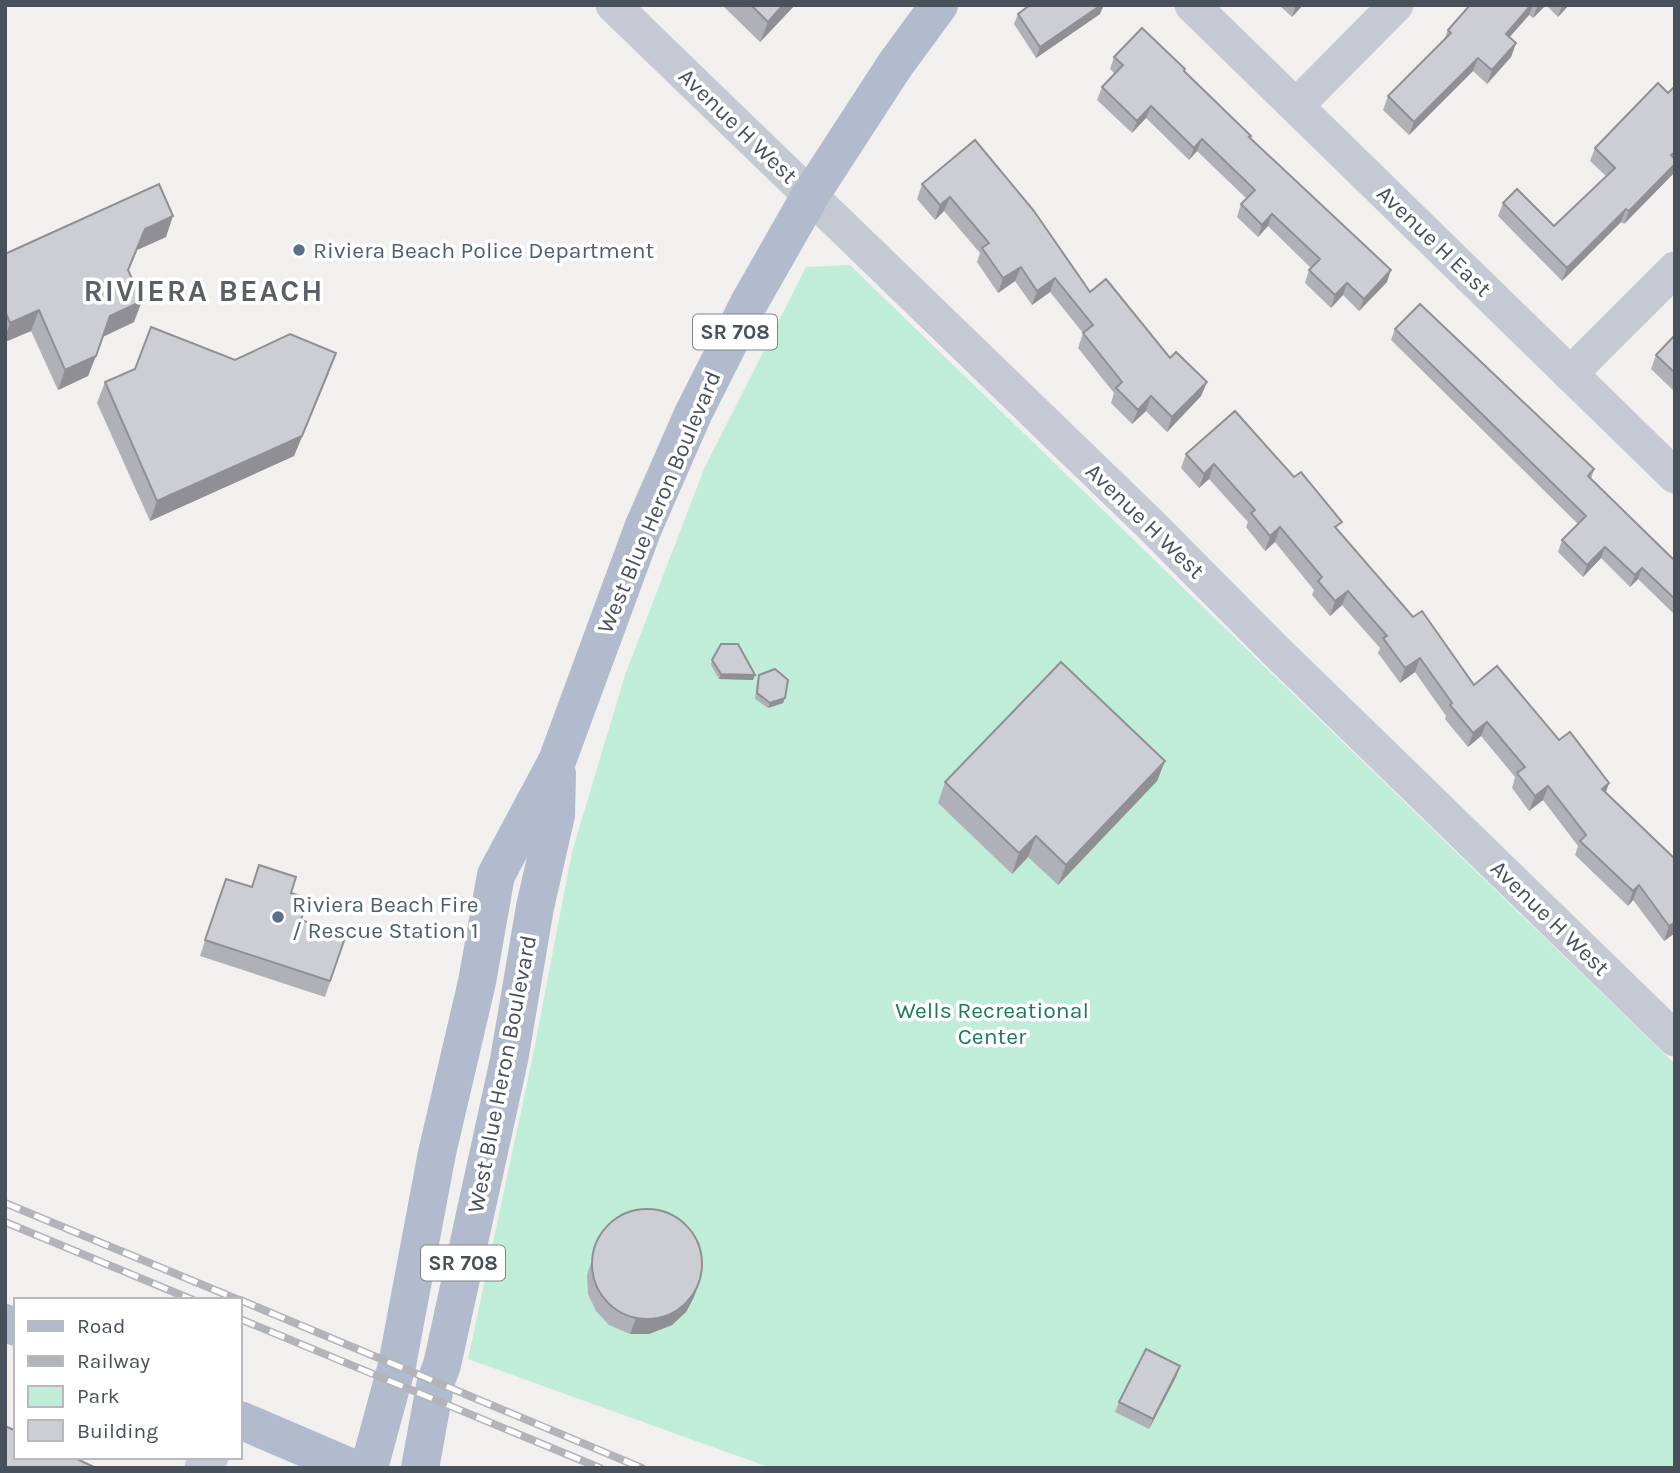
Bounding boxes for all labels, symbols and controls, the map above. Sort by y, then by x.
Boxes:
street label: Avenue H West [673,63,803,190]
street label: Avenue H East [1371,180,1497,302]
place label: Riviera Beach Police Department [313,237,655,264]
marker: Riviera Beach Police Department [291,242,307,258]
district label: RIVIERA BEACH [84,273,324,309]
road number: SR 708 [693,314,777,350]
street label: West Blue Heron Boulevard [591,367,727,637]
street label: Avenue H West [1080,458,1210,585]
street label: Avenue H West [1485,855,1615,982]
place label: Riviera Beach Fire / Rescue Station 1 [292,891,479,944]
marker: Riviera Beach Fire / Rescue Station 1 [270,909,286,925]
street label: West Blue Heron Boulevard [462,933,542,1215]
park label: Wells Recreational Center [895,997,1089,1050]
road number: SR 708 [421,1246,505,1280]
legend [14,1298,242,1459]
text: Road [77,1314,125,1338]
text: Railway [77,1349,150,1373]
text: Park [77,1384,120,1408]
text: Building [77,1419,158,1443]

